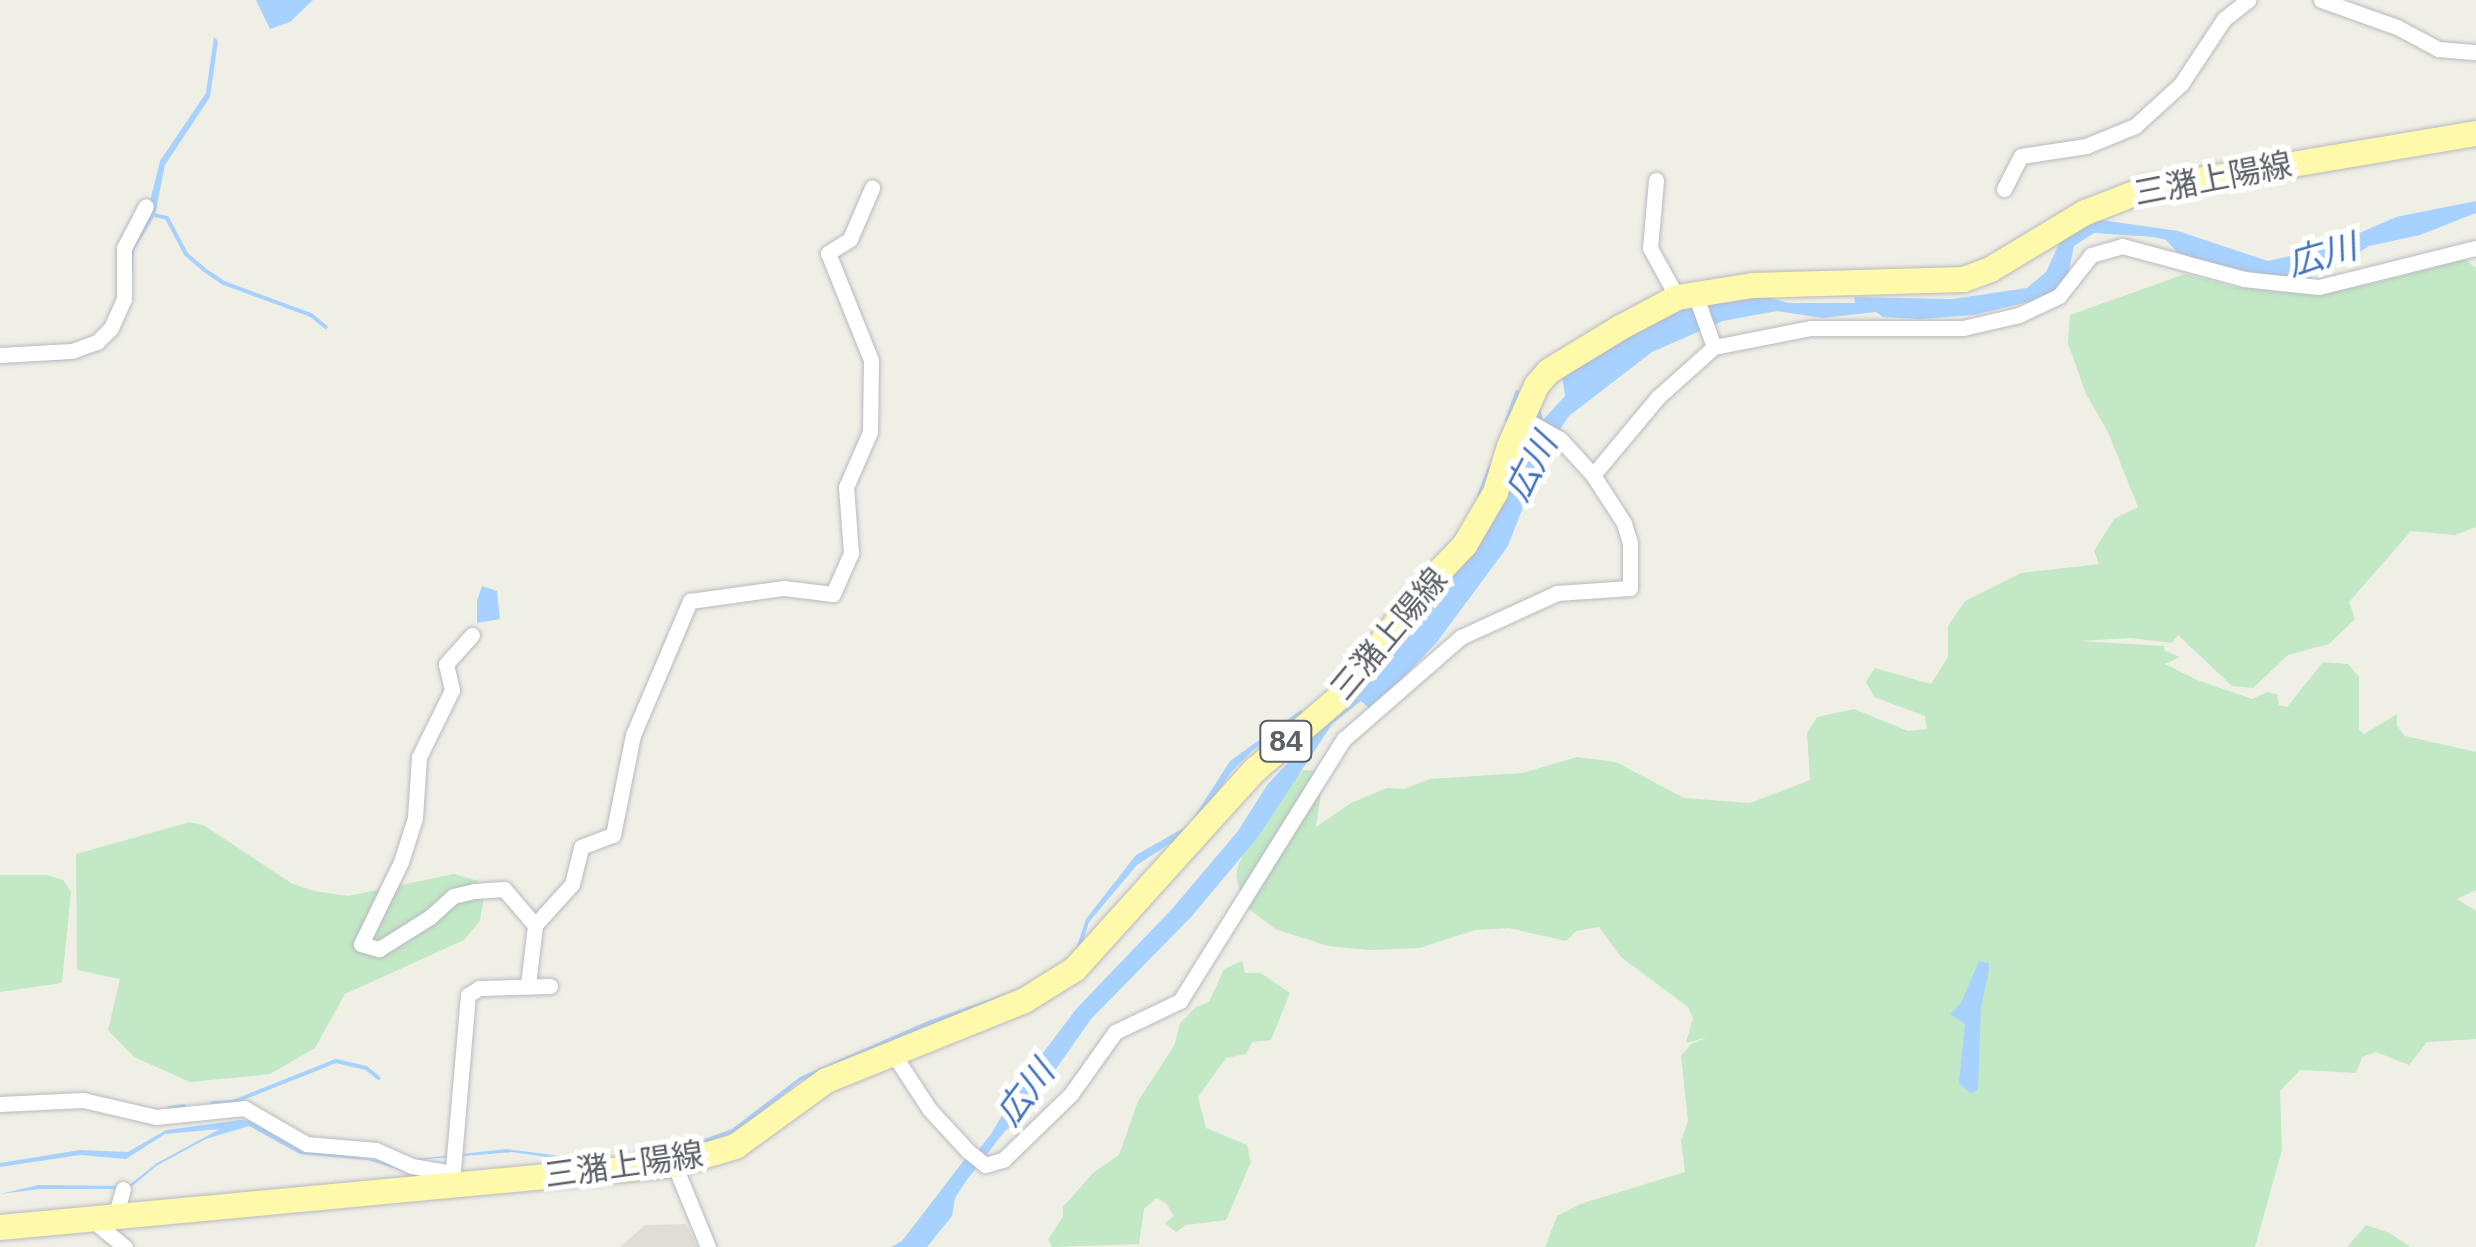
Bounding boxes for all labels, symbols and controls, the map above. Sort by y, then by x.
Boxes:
street label: 三潴上陽線 [2131,145,2295,213]
water label: 広川 [2283,225,2361,285]
water label: 広川 [1496,426,1566,508]
street label: 三潴上陽線 [1323,560,1455,708]
road number: 84 [1258,716,1314,766]
water label: 広川 [987,1052,1063,1134]
street label: 三潴上陽線 [542,1135,706,1195]

